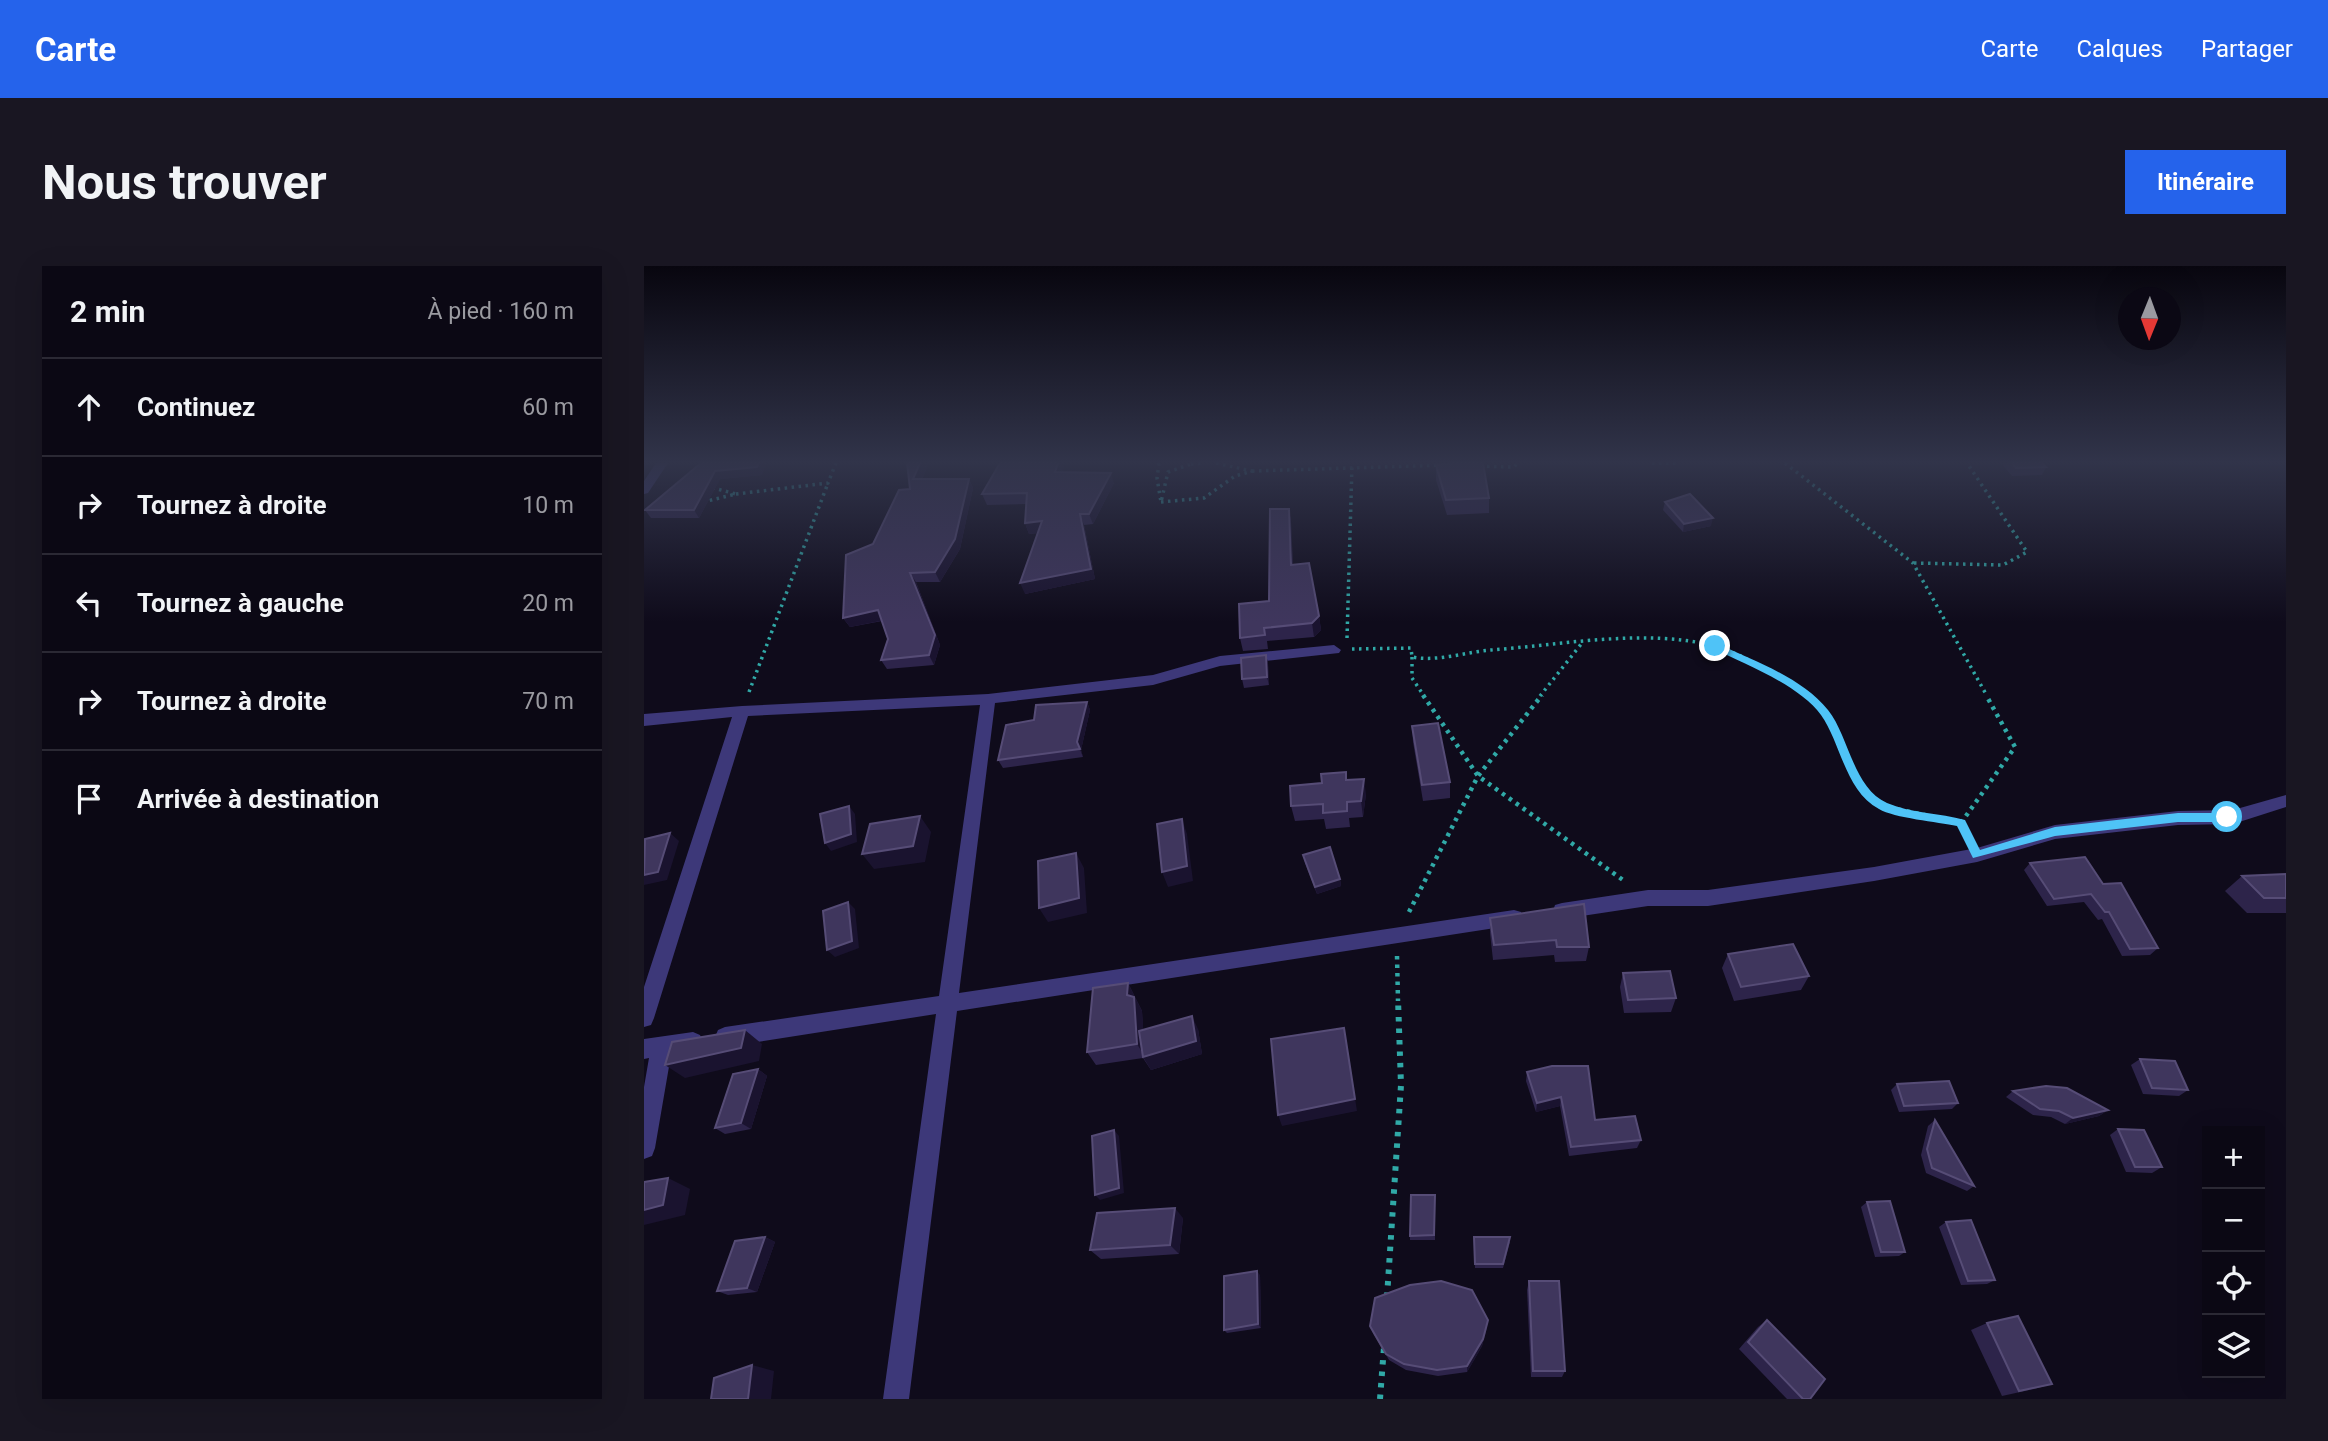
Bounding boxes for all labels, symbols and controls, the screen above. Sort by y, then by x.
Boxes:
text: Carte [35,30,116,69]
text: Carte [1980,35,2038,63]
text: Calques [2076,35,2163,63]
text: Partager [2201,35,2293,63]
button: Itinéraire [2125,150,2286,214]
text: Nous trouver [42,154,327,211]
north arrow [2118,287,2181,350]
text: 2 min [70,294,145,329]
text: À pied · 160 m [428,298,574,325]
icon: ahead [70,388,108,426]
text: Continuez [137,392,255,422]
text: 60 m [522,394,574,421]
icon: right [70,486,108,524]
text: Tournez à droite [137,490,327,520]
text: 10 m [522,492,574,519]
icon: left [70,584,108,622]
text: Tournez à gauche [137,588,344,618]
text: 20 m [522,590,574,617]
route end [1699,630,1730,661]
icon: right [70,682,108,720]
text: Tournez à droite [137,686,327,716]
text: 70 m [522,688,574,715]
icon: arrive [70,780,108,818]
text: Arrivée à destination [137,784,379,814]
route start [2211,801,2242,832]
map controls [2202,1126,2265,1378]
button: + [2202,1126,2265,1189]
button: − [2202,1189,2265,1252]
button: locate [2202,1252,2265,1315]
button: layers [2202,1315,2265,1378]

